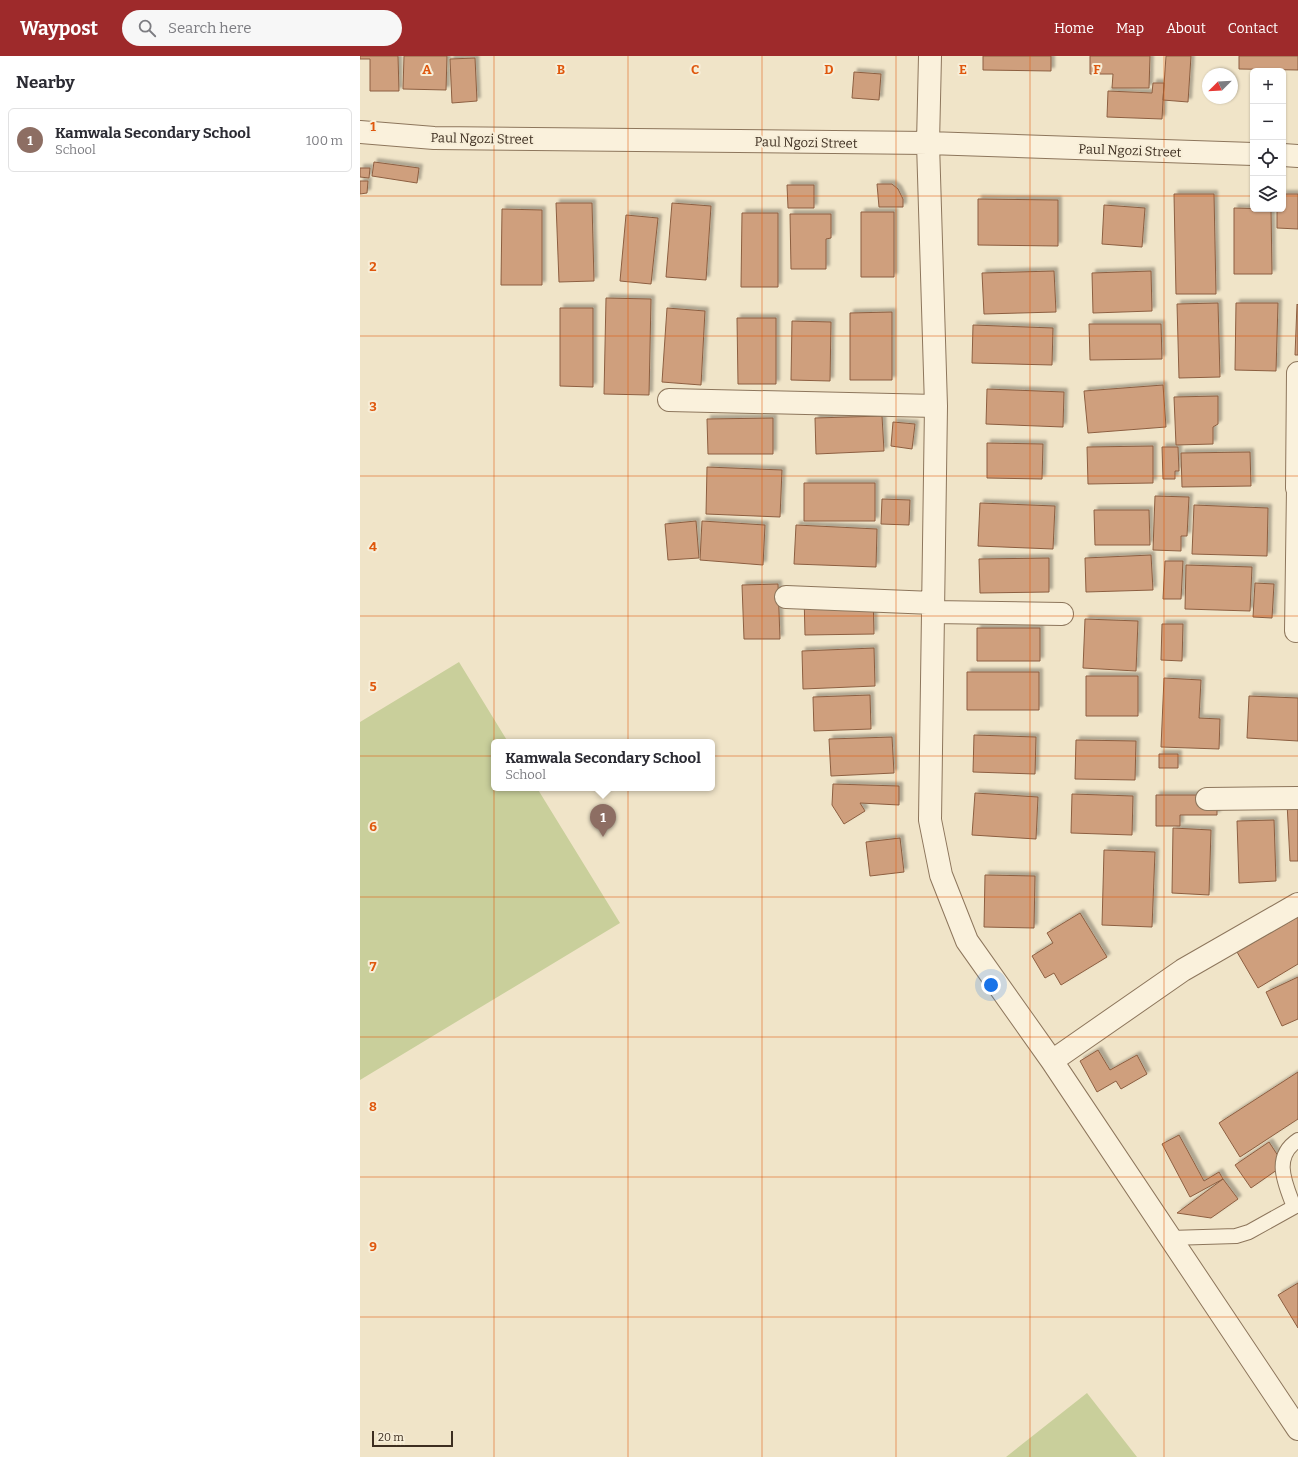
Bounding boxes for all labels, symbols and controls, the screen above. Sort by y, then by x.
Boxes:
search box [122,10,402,46]
text: Waypost [20,17,98,40]
icon: search [136,17,158,39]
text: Search here [168,19,251,37]
text: Home [1054,20,1094,37]
text: Map [1116,20,1144,37]
text: About [1166,20,1206,37]
text: Contact [1228,20,1278,37]
text: A [422,62,432,77]
text: B [557,62,565,77]
text: C [691,62,699,77]
text: D [824,62,834,77]
text: E [959,62,967,77]
text: F [1093,62,1101,77]
north arrow [1202,68,1238,104]
map controls [1250,68,1286,212]
button: + [1250,68,1286,104]
text: Nearby [16,72,75,93]
button: − [1250,104,1286,140]
text: 1 [370,119,376,134]
text: Kamwala Secondary School [55,124,251,142]
street label: Paul Ngozi Street [430,130,534,147]
text: 1 [27,133,33,148]
text: 100 m [306,133,343,148]
street label: Paul Ngozi Street [754,134,858,151]
button: locate [1250,140,1286,176]
street label: Paul Ngozi Street [1078,141,1182,160]
text: School [55,142,96,157]
button: layers [1250,176,1286,212]
text: 2 [369,259,377,274]
text: 3 [369,399,377,414]
text: 4 [369,539,377,554]
text: 5 [369,679,377,694]
popup [491,739,715,791]
text: Kamwala Secondary School [505,749,701,767]
text: School [505,767,546,782]
pin: 1 [590,804,616,837]
text: 6 [369,819,377,834]
text: 7 [370,959,377,974]
your location [981,975,1001,995]
text: 8 [369,1099,377,1114]
text: 9 [369,1239,377,1254]
scale bar [372,1429,453,1448]
text: 20 m [378,1431,404,1444]

